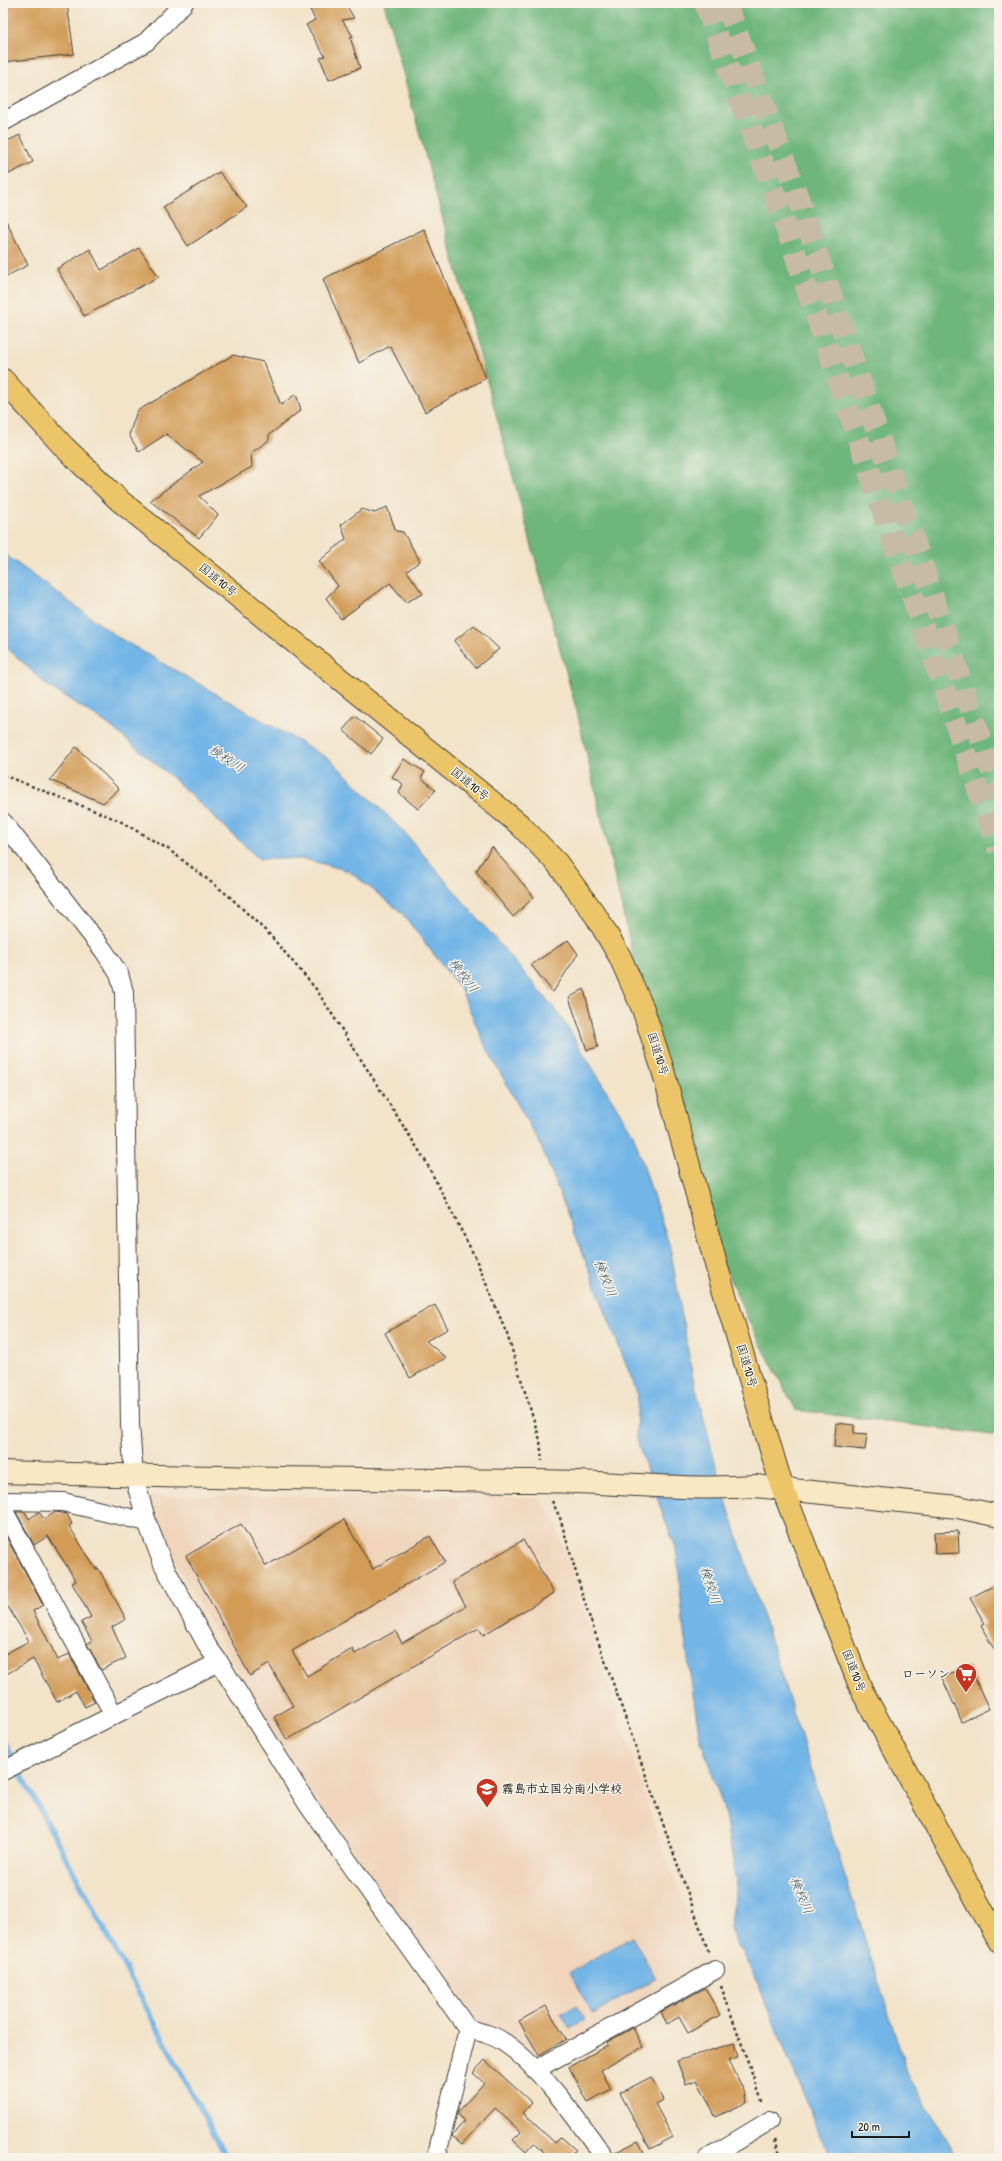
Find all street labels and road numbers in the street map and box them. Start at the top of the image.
street label: 国道10号 [195,559,241,601]
street label: 国道10号 [447,763,493,805]
street label: 国道10号 [643,1029,674,1078]
street label: 国道10号 [733,1342,762,1390]
street label: 国道10号 [838,1646,871,1695]

